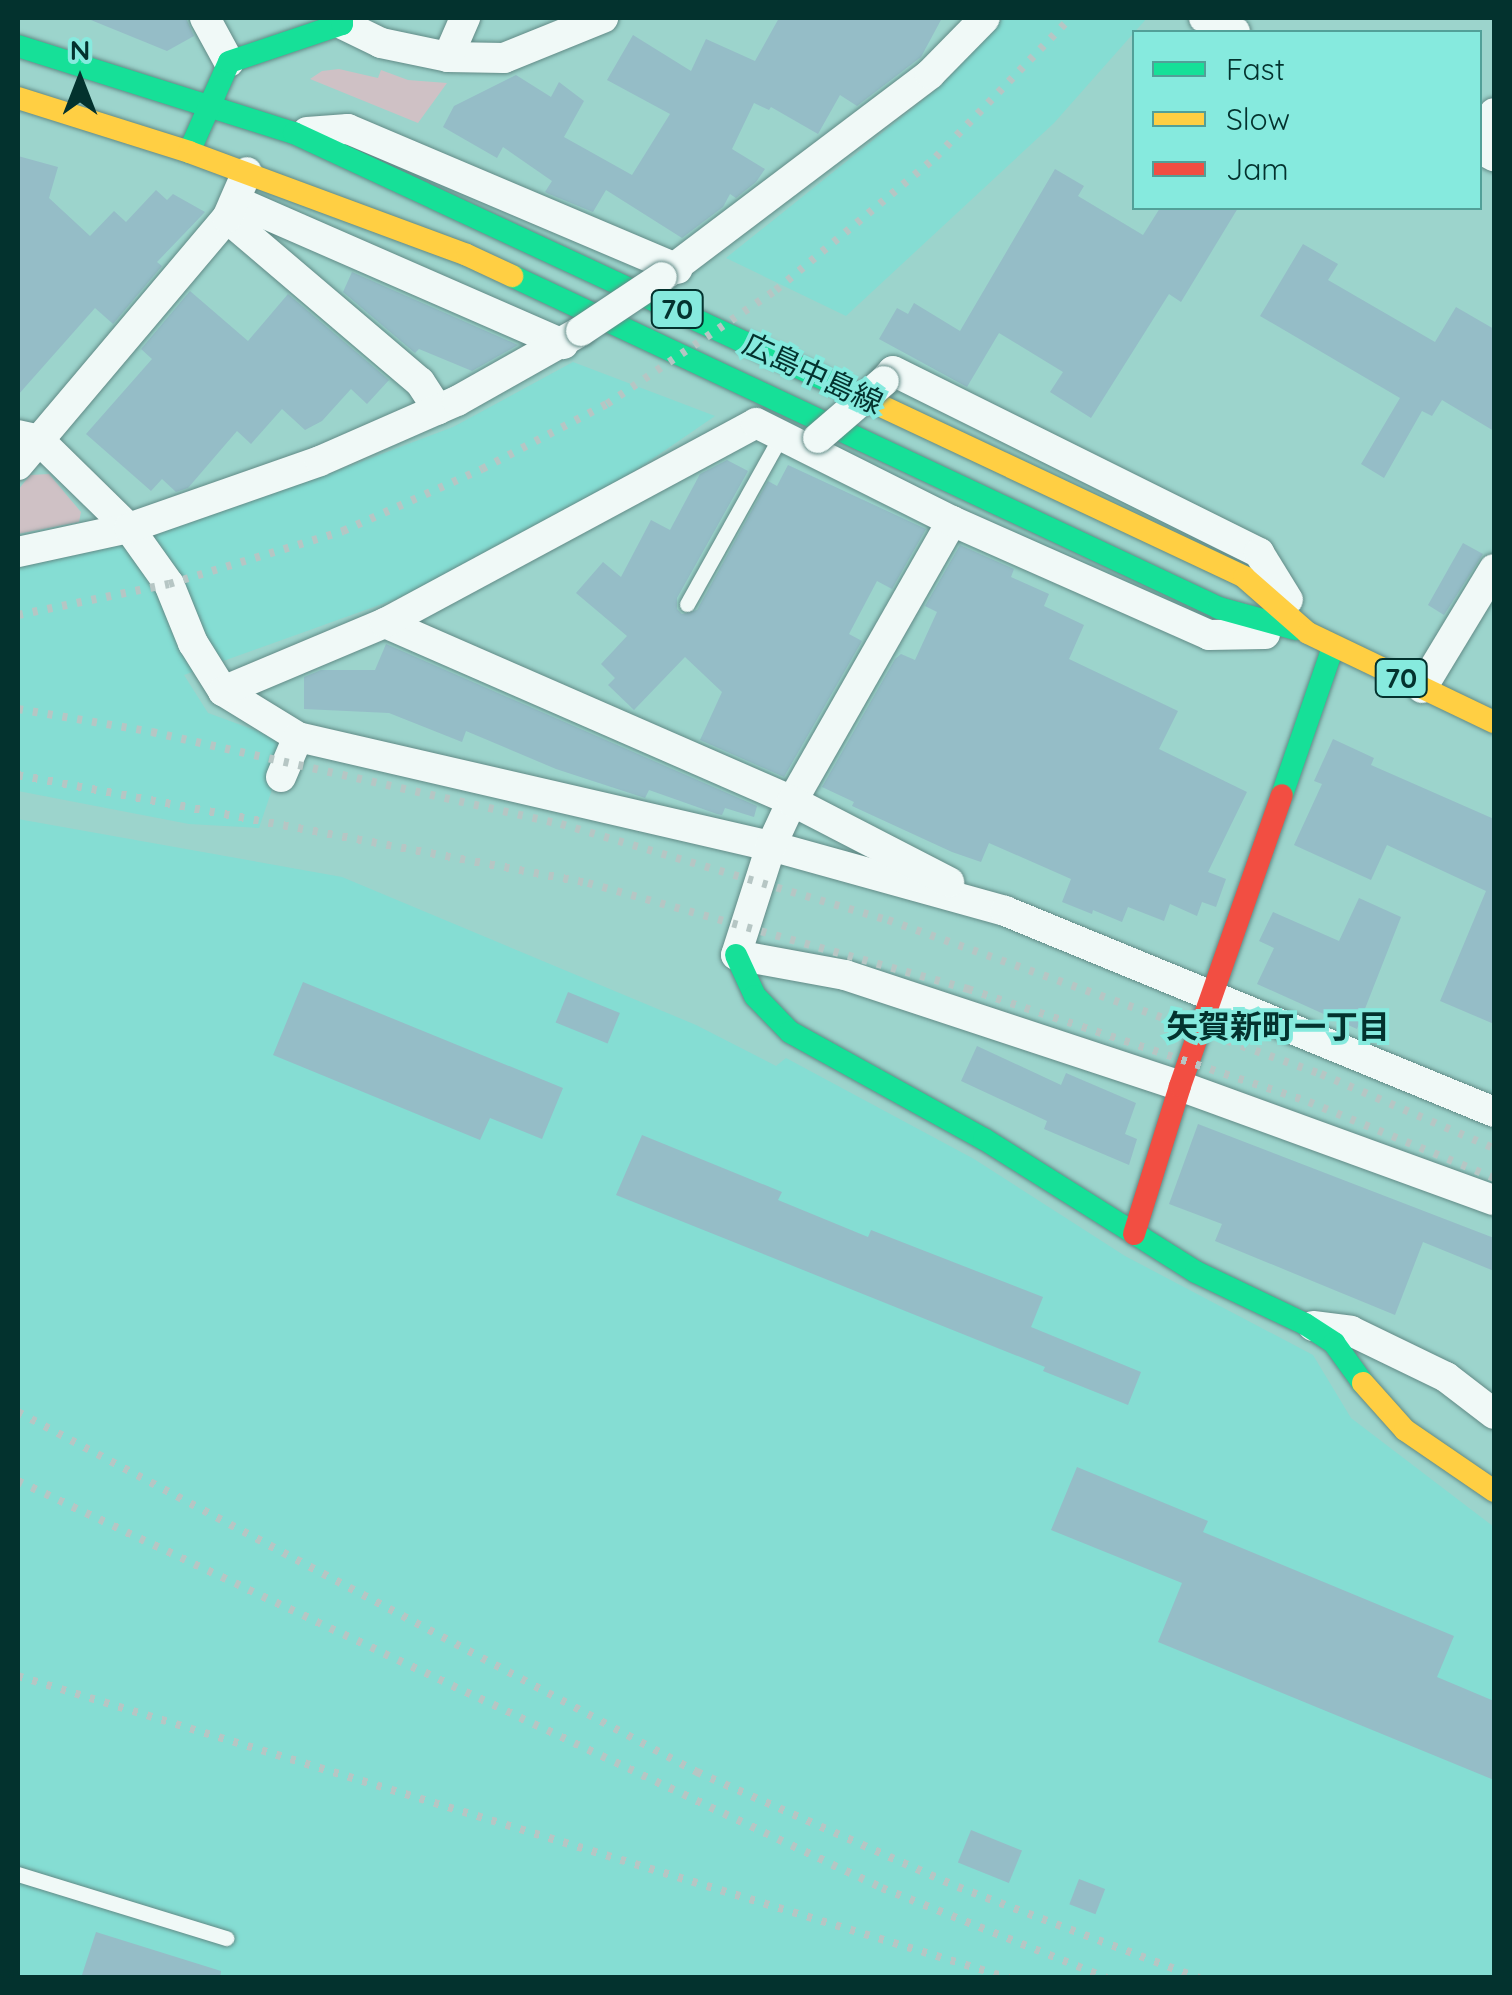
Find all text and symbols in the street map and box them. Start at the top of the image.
north arrow [30,30,130,130]
legend [1132,30,1482,210]
text: N [70,32,90,67]
text: Fast [1226,50,1285,88]
text: Slow [1226,100,1290,138]
text: Jam [1226,150,1289,188]
road number: 70 [650,286,704,332]
street label: 広島中島線 [737,325,889,421]
road number: 70 [1374,655,1428,701]
district label: 矢賀新町一丁目 [1166,1007,1390,1045]

